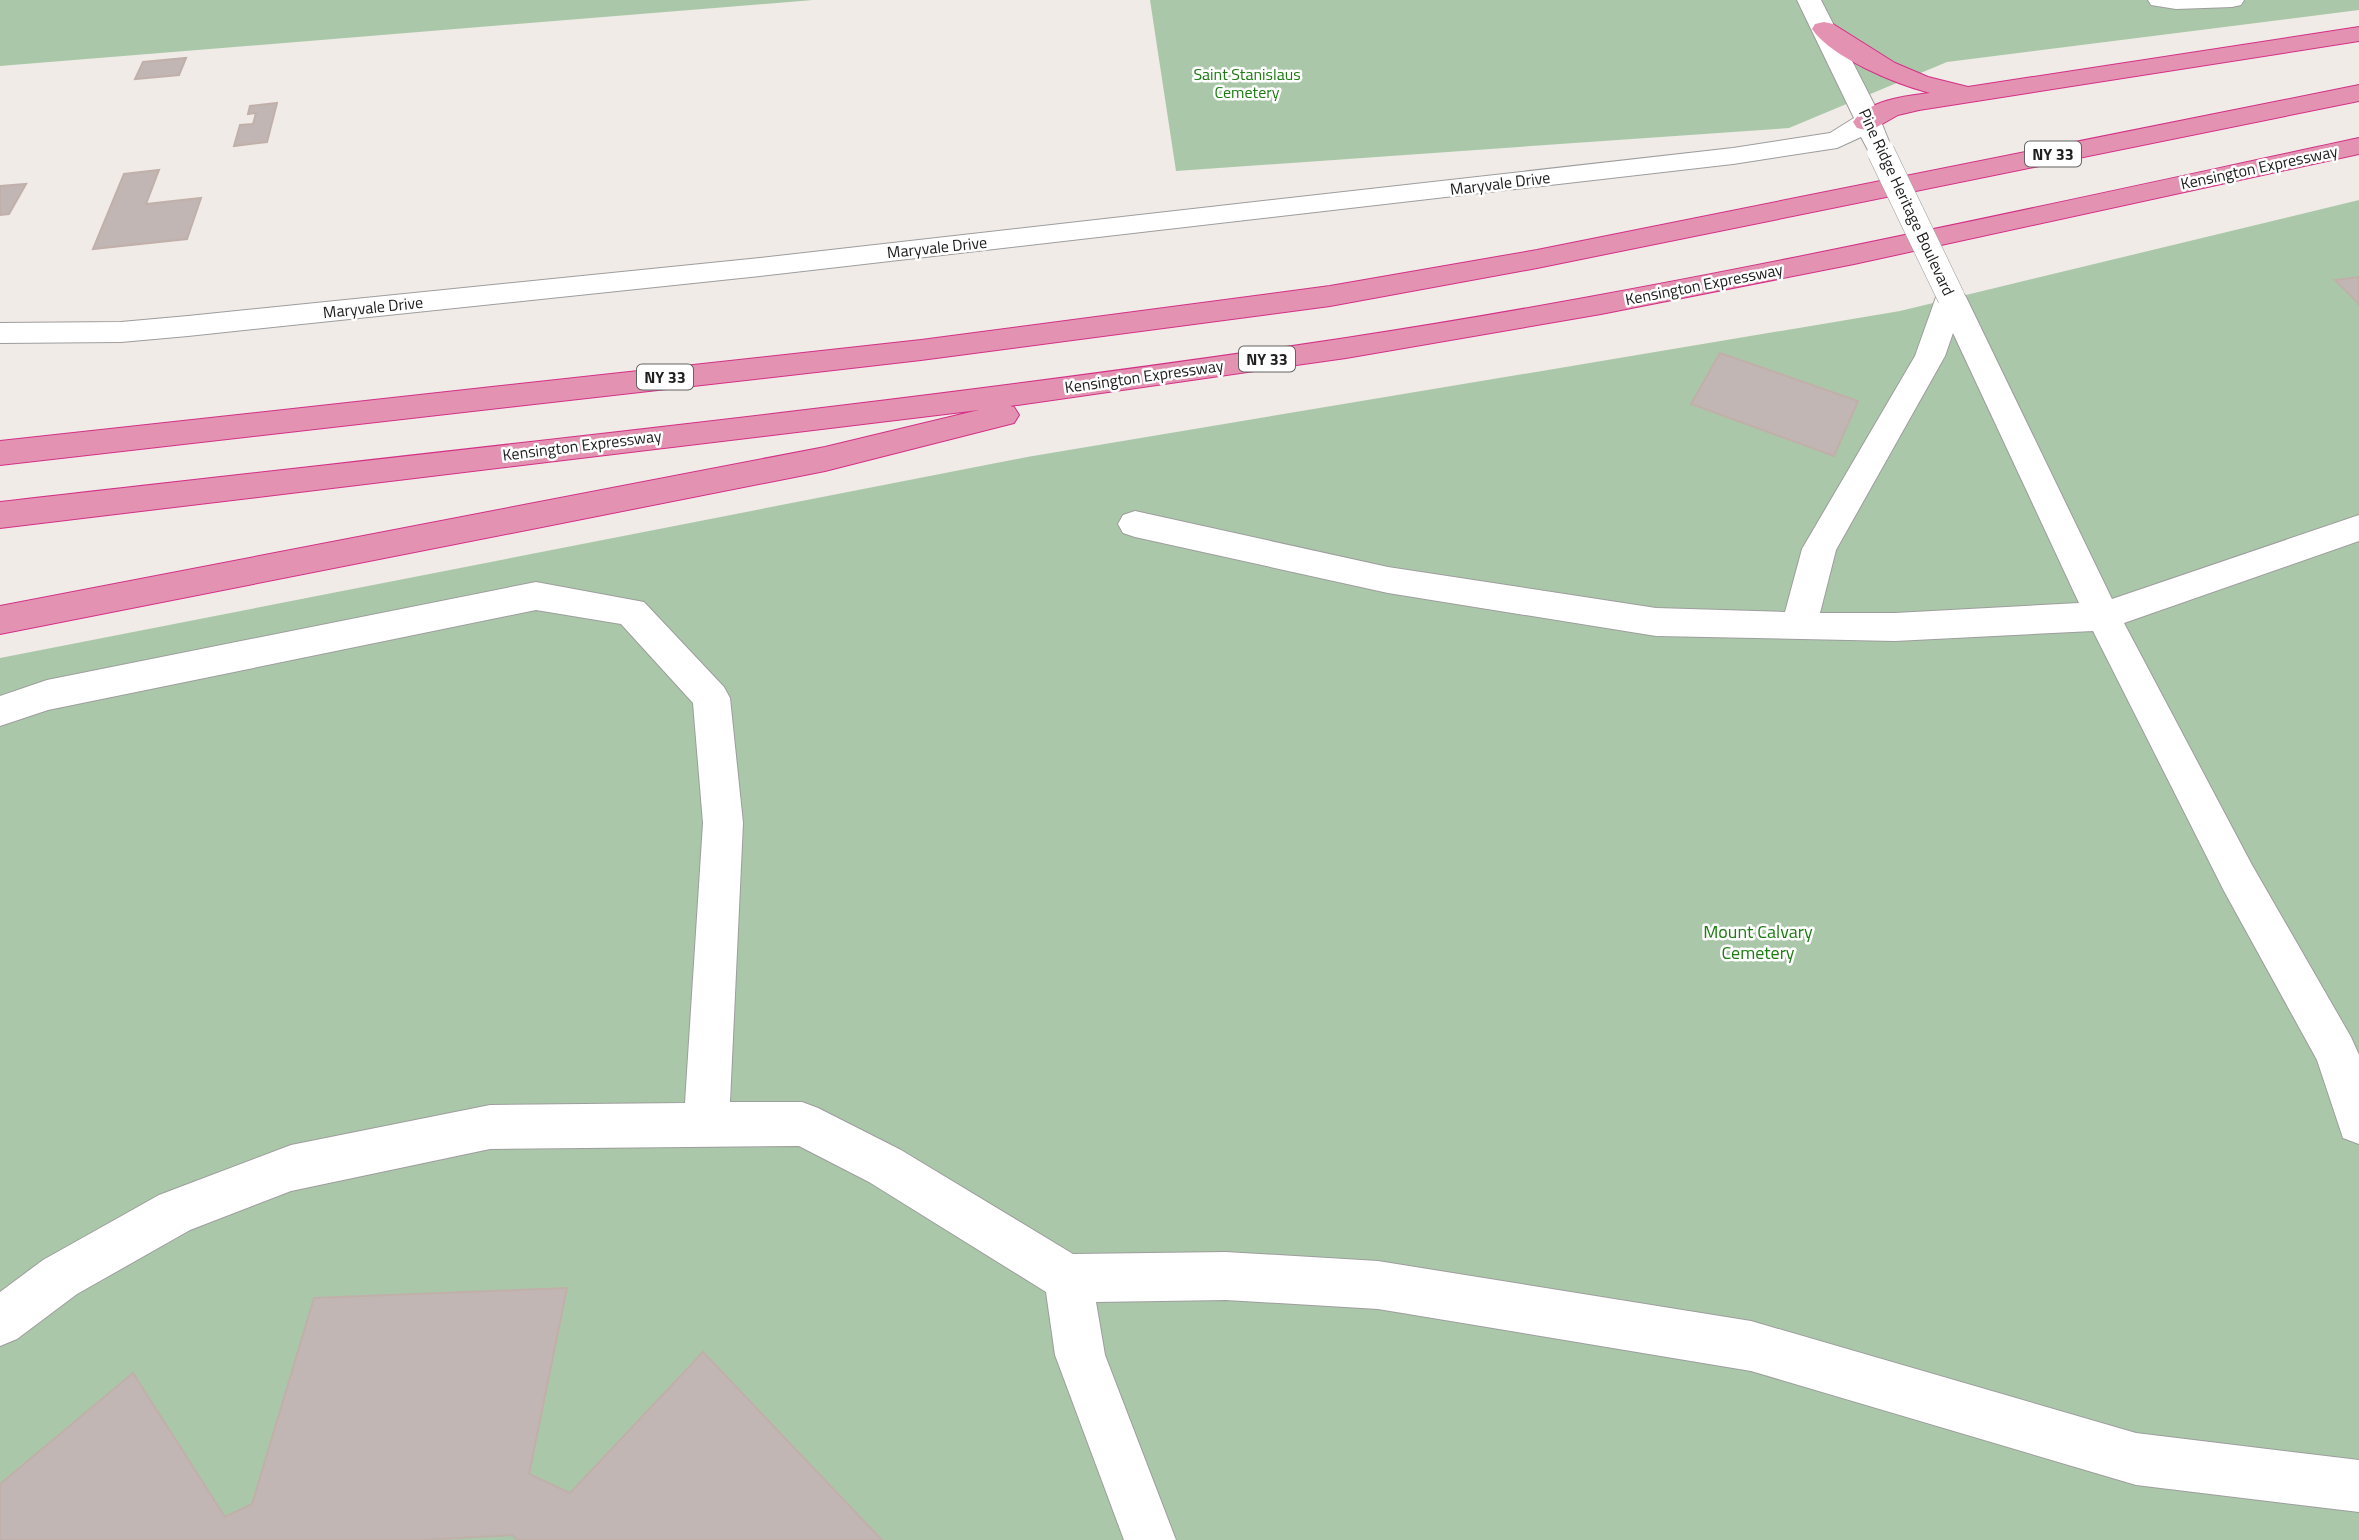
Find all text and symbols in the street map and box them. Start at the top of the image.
park label: Saint Stanislaus Cemetery [1193,62,1301,104]
street label: Pine Ridge Heritage Boulevard [1853,105,1961,299]
street label: Kensington Expressway [2178,139,2340,195]
road number: NY 33 [2025,142,2081,166]
street label: Maryvale Drive [1449,165,1551,201]
street label: Maryvale Drive [886,230,988,264]
street label: Kensington Expressway [1623,257,1785,311]
street label: Maryvale Drive [322,290,424,324]
road number: NY 33 [1239,346,1295,372]
street label: Kensington Expressway [1063,353,1225,399]
road number: NY 33 [637,364,693,390]
street label: Kensington Expressway [501,423,663,467]
park label: Mount Calvary Cemetery [1703,918,1813,966]

